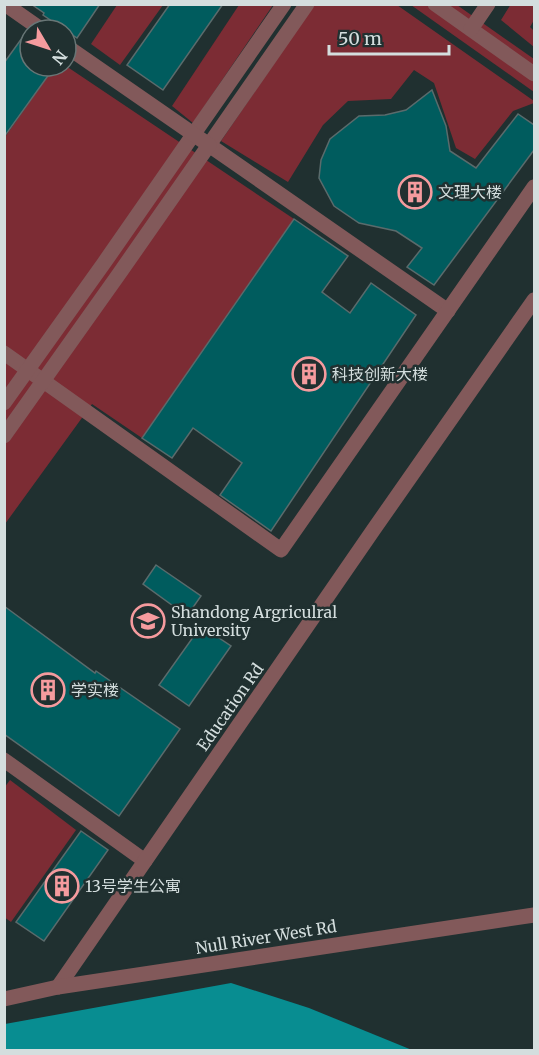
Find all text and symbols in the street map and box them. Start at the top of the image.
north arrow [18,18,78,78]
scale bar [329,18,449,56]
text: 50 m [338,27,382,50]
text: N [48,46,71,69]
building icon: 文理大楼 [397,174,433,210]
place label: 文理大楼 [438,182,502,202]
building icon: 科技创新大楼 [291,356,327,392]
place label: 科技创新大楼 [332,364,428,384]
place label: Shandong Argriculral University [171,602,337,640]
school or university icon: Shandong Argriculral University [130,603,166,639]
street label: Education Rd [193,659,268,755]
building icon: 学实楼 [30,672,66,708]
place label: 学实楼 [71,680,119,700]
building icon: 13号学生公寓 [44,868,80,904]
place label: 13号学生公寓 [85,876,181,896]
street label: Null River West Rd [194,916,338,958]

